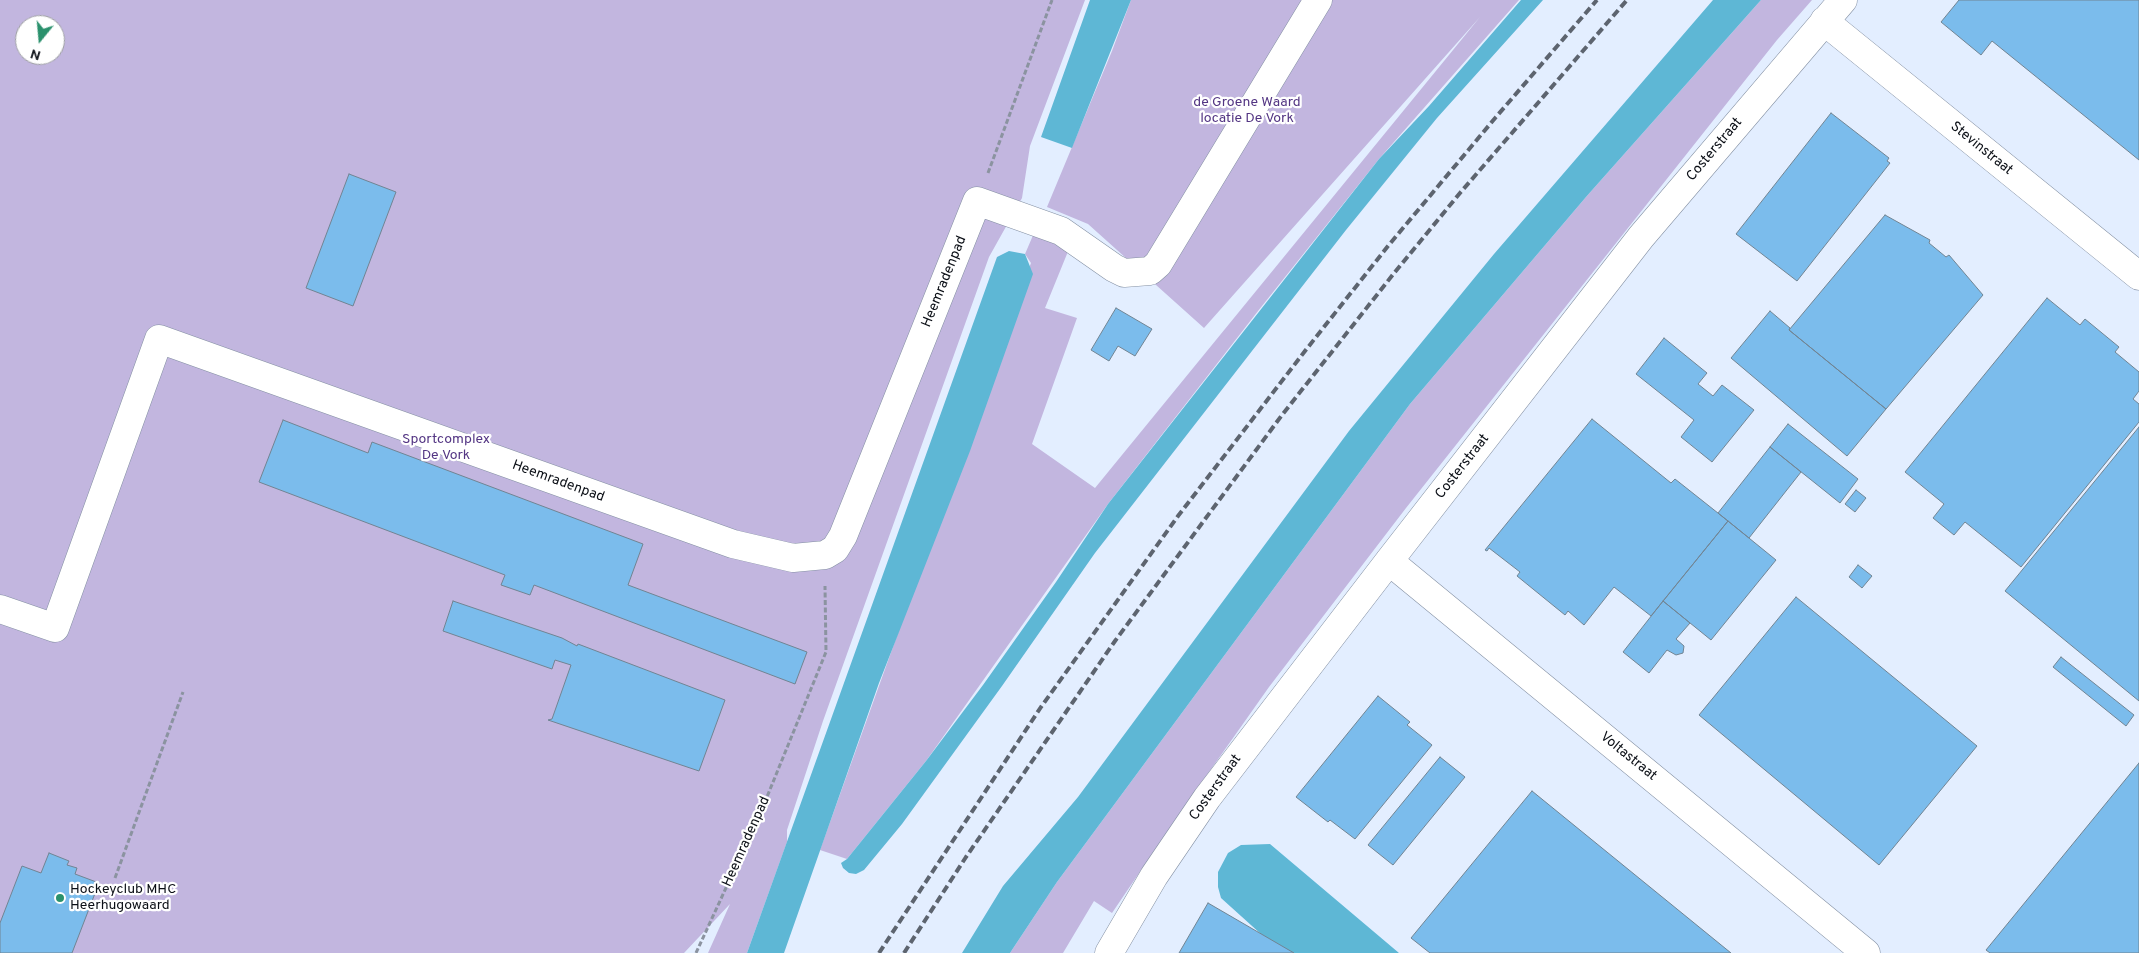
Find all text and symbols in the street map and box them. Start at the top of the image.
north arrow [15,15,65,65]
text: N [28,44,43,63]
park label: de Groene Waard locatie De Vork [1193,95,1301,128]
street label: Costerstraat [1684,115,1746,185]
street label: Stevinstraat [1946,119,2016,179]
street label: Heemradenpad [919,234,971,330]
street label: Costerstraat [1433,431,1493,503]
park label: Sportcomplex De Vork [402,432,490,464]
street label: Heemradenpad [509,457,607,507]
street label: Voltastraat [1596,729,1660,785]
street label: Costerstraat [1186,752,1246,824]
street label: Heemradenpad [720,794,774,890]
place label: Hockeyclub MHC Heerhugowaard [70,882,176,914]
marker: Hockeyclub MHC Heerhugowaard [54,892,66,904]

